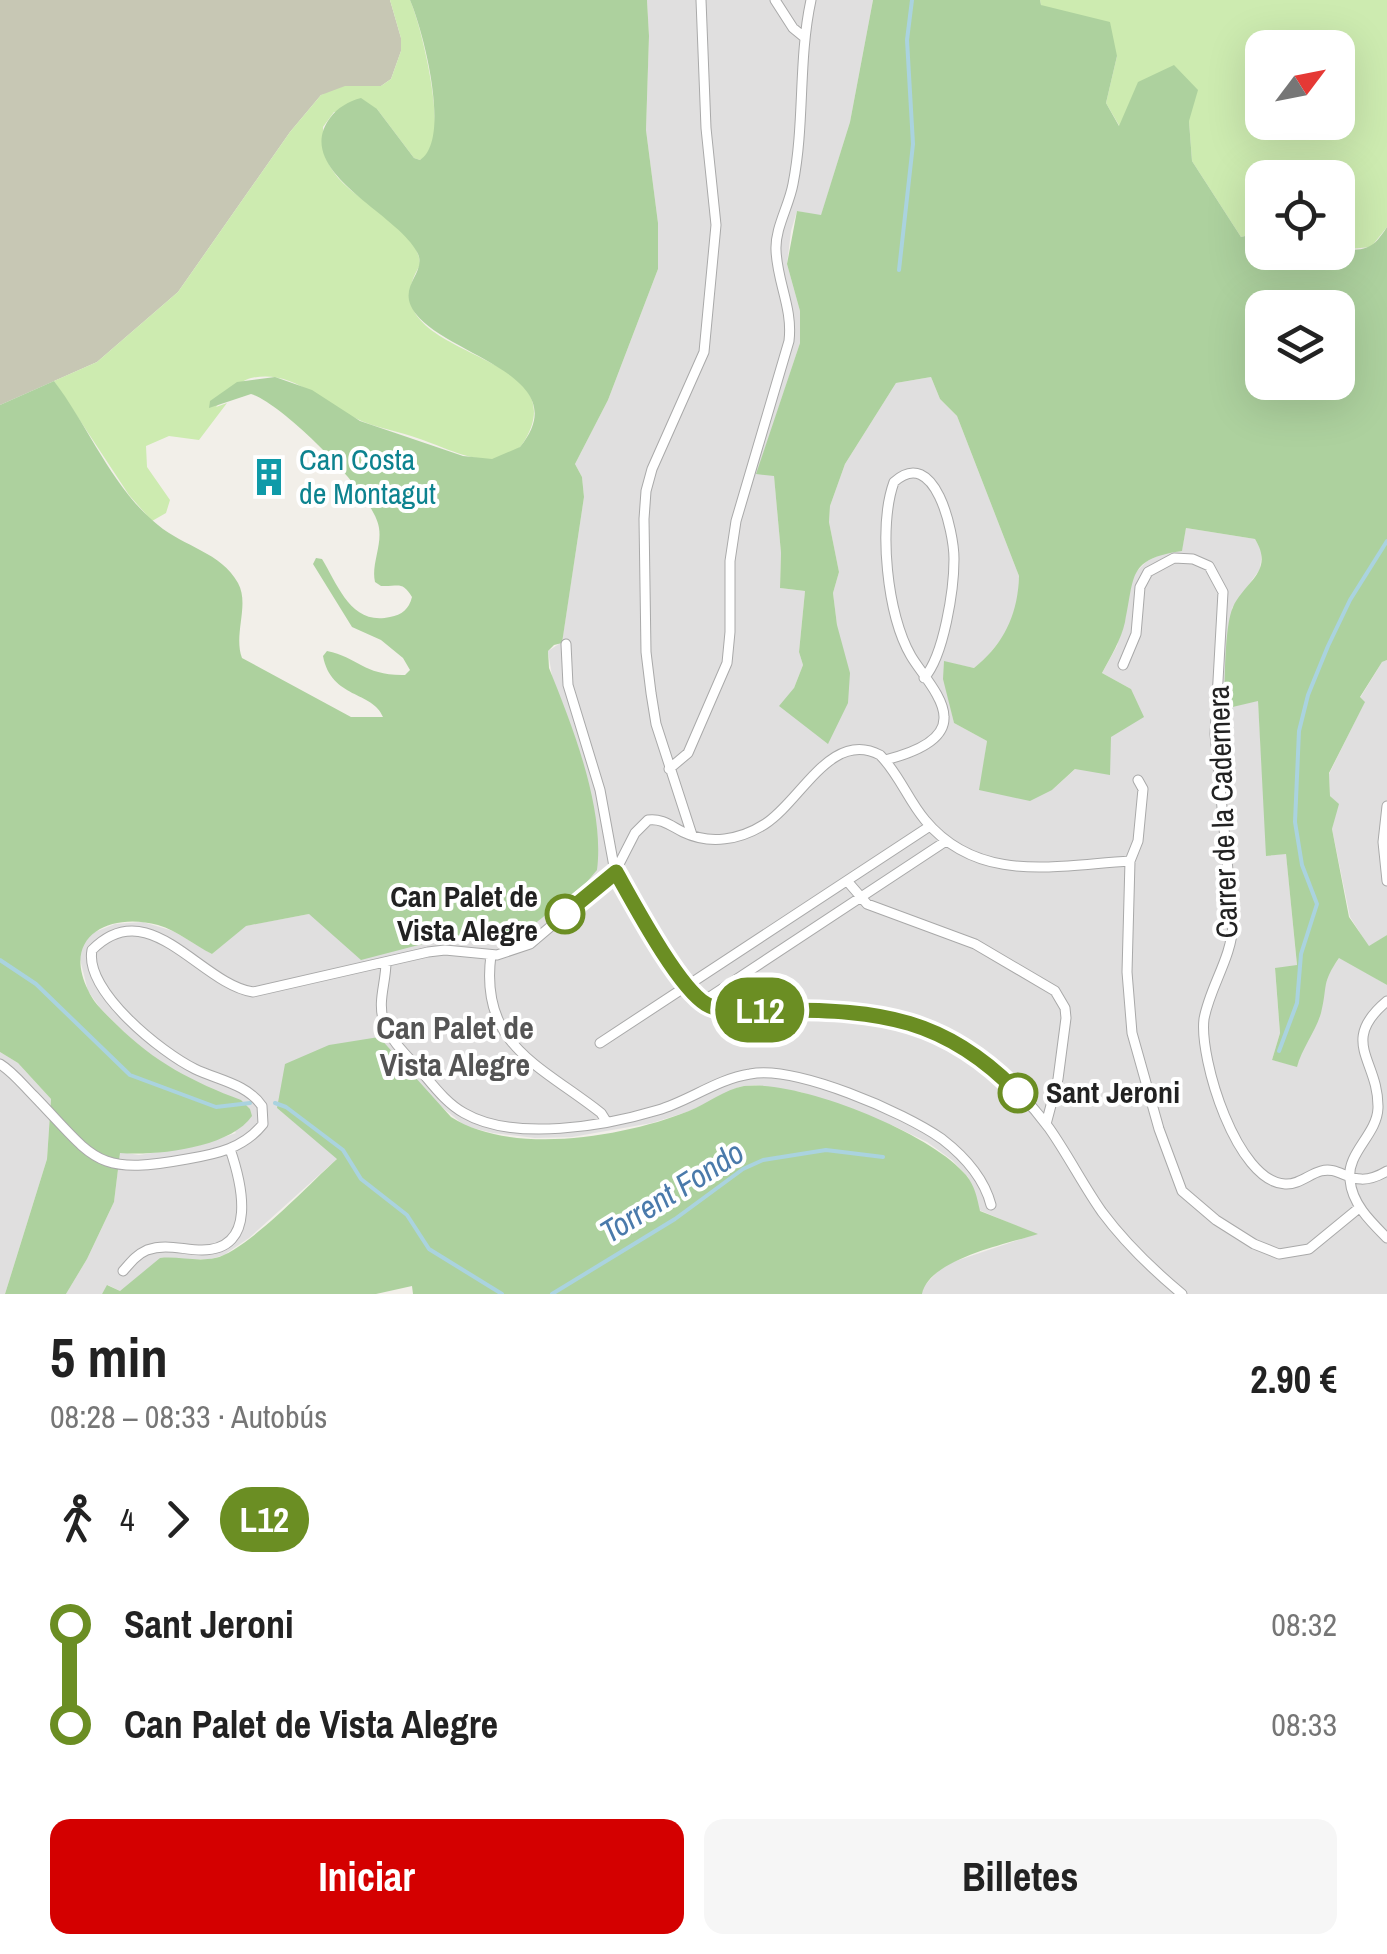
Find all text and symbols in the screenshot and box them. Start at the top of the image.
north arrow [1245,30,1355,140]
map controls [1245,30,1355,400]
button: locate [1245,160,1355,270]
button: layers [1245,290,1355,400]
place label: Can Costa de Montagut [299,439,436,513]
building icon: Can Costa de Montagut [248,456,290,498]
street label: Carrer de la Cadernera [1198,685,1246,939]
place label: Can Palet de Vista Alegre [390,876,538,950]
marker: Can Palet de Vista Alegre [546,895,584,933]
line badge: L12 [702,978,818,1042]
text: L12 [735,987,785,1034]
district label: Can Palet de Vista Alegre [376,1006,534,1086]
place label: Sant Jeroni [1046,1072,1180,1112]
marker: Sant Jeroni [999,1074,1037,1112]
water label: Torrent Fondo [592,1130,752,1253]
text: 5 min [50,1320,168,1394]
text: 2.90 € [1250,1354,1337,1405]
text: 08:28 – 08:33 · Autobús [50,1395,327,1438]
icon: walk [50,1492,105,1547]
icon: forward [150,1492,205,1547]
text: L12 [240,1496,289,1543]
text: 4 [120,1498,135,1541]
text: Sant Jeroni [124,1599,294,1650]
text: 08:32 [1271,1603,1337,1646]
text: Can Palet de Vista Alegre [124,1699,498,1750]
text: 08:33 [1271,1703,1337,1746]
button: Iniciar [50,1819,684,1934]
button: Billetes [704,1819,1337,1934]

